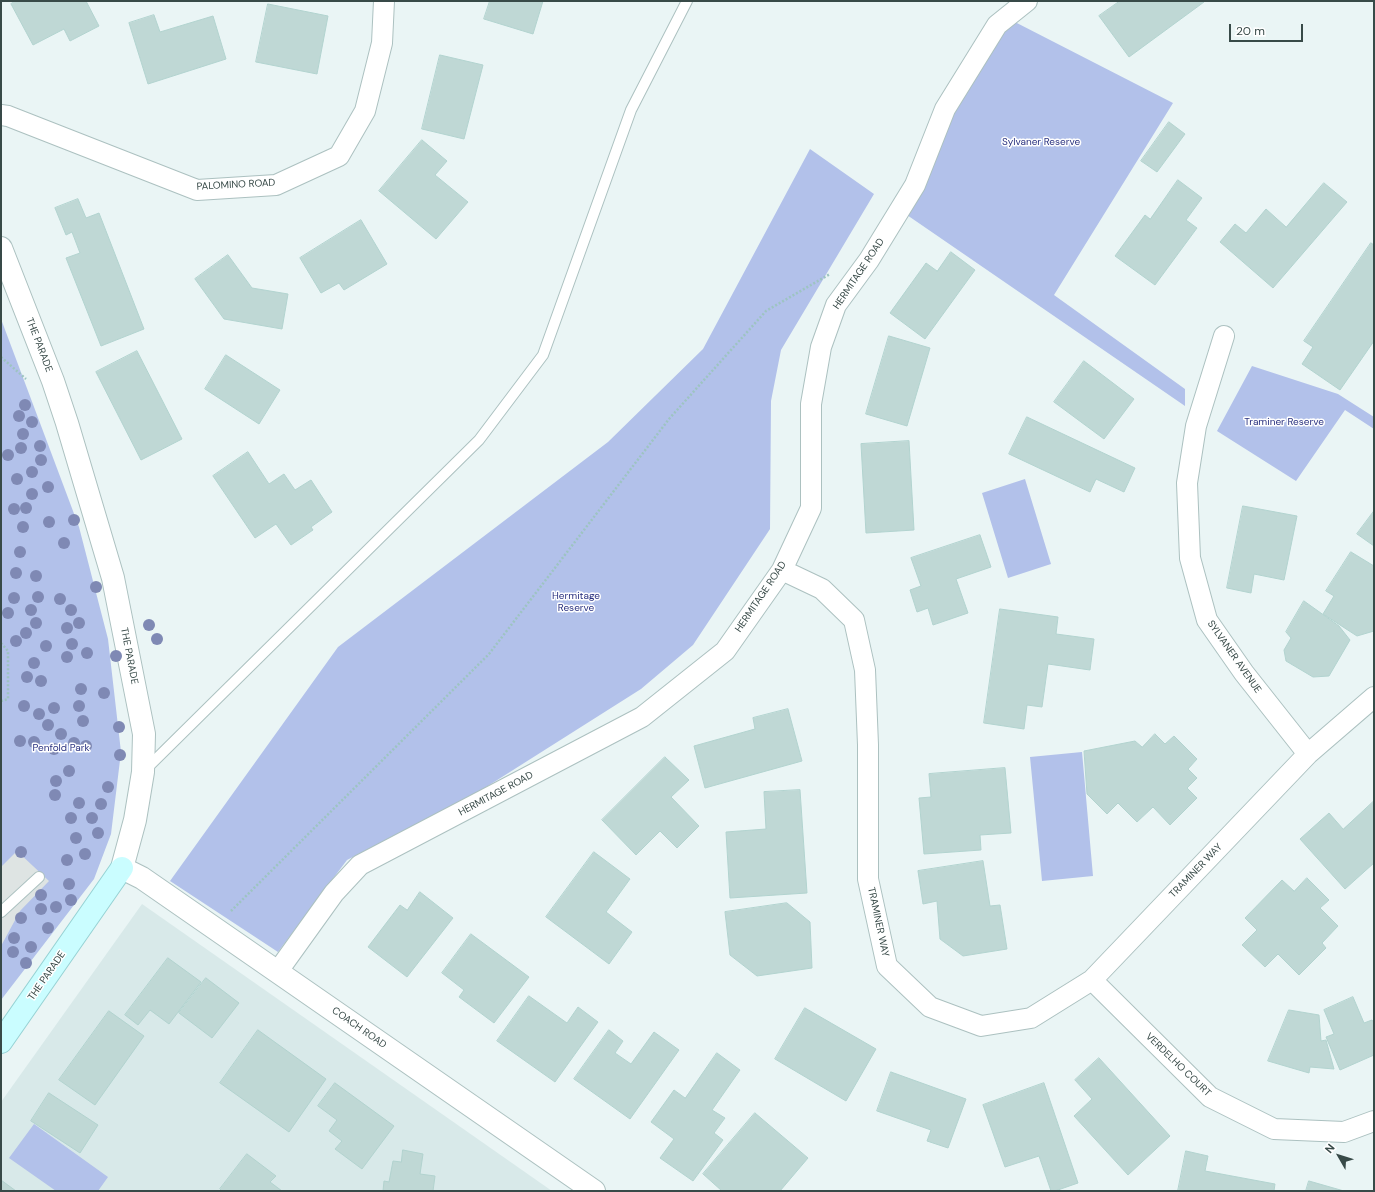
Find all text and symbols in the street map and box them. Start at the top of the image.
scale bar [1231,16,1305,42]
text: 20 m [1236,23,1265,39]
park label: Sylvaner Reserve [1002,136,1080,148]
street label: PALOMINO ROAD [196,177,276,193]
street label: HERMITAGE ROAD [831,236,887,312]
street label: THE PARADE [23,316,55,374]
park label: Traminer Reserve [1244,416,1324,428]
street label: HERMITAGE ROAD [733,559,789,635]
park label: Hermitage Reserve [552,590,600,614]
street label: SYLVANER AVENUE [1204,618,1264,696]
street label: THE PARADE [118,627,140,685]
park label: Penfold Park [33,742,89,754]
street label: HERMITAGE ROAD [457,769,535,819]
street label: TRAMINER WAY [1167,841,1225,901]
street label: TRAMINER WAY [865,886,891,958]
street label: THE PARADE [26,949,68,1003]
street label: COACH ROAD [329,1005,389,1051]
street label: VERDELHO COURT [1143,1031,1213,1099]
north arrow [1319,1136,1359,1176]
text: N [1322,1141,1338,1156]

